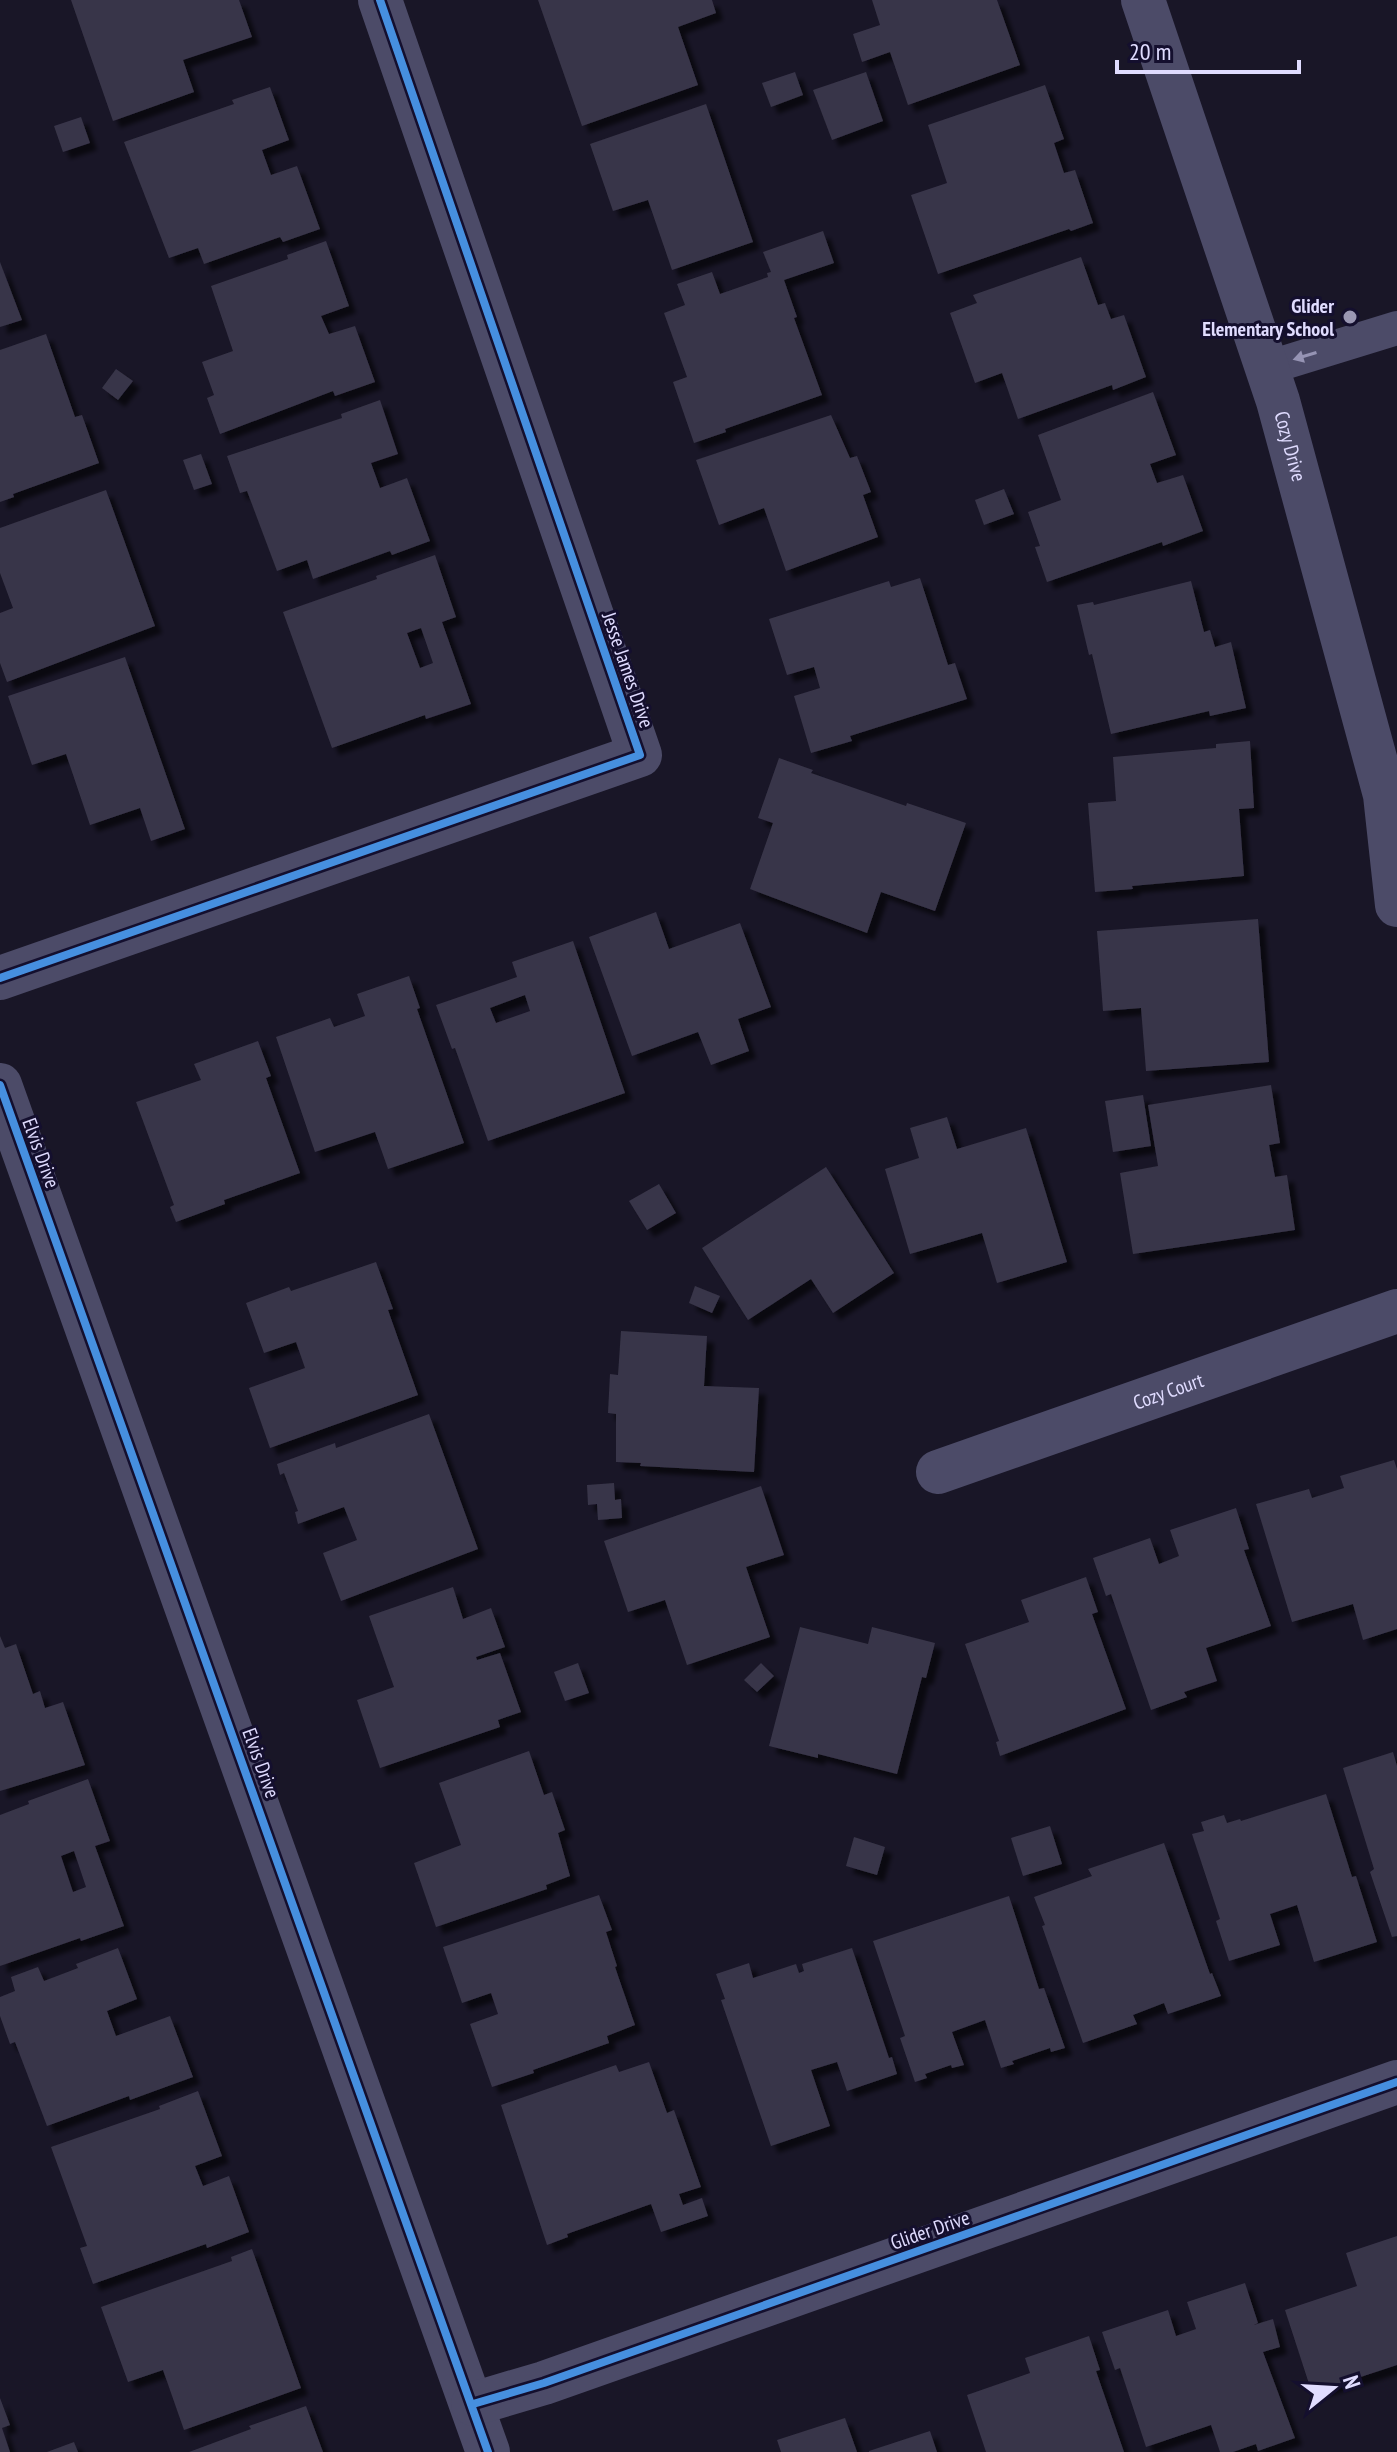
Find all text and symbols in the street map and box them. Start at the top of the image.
scale bar [1117,24,1299,74]
text: 20 m [1129,36,1171,67]
place label: Glider Elementary School [1202,293,1334,342]
marker: Glider Elementary School [1341,308,1359,326]
one-way arrow [1293,350,1317,363]
street label: Cozy Drive [1268,408,1312,484]
street label: Jesse James Drive [596,608,660,731]
street label: Elvis Drive [16,1114,66,1192]
street label: Cozy Court [1130,1367,1207,1416]
street label: Elvis Drive [236,1724,286,1802]
street label: Glider Drive [887,2204,973,2256]
north arrow [1293,2348,1373,2428]
text: N [1337,2372,1367,2392]

